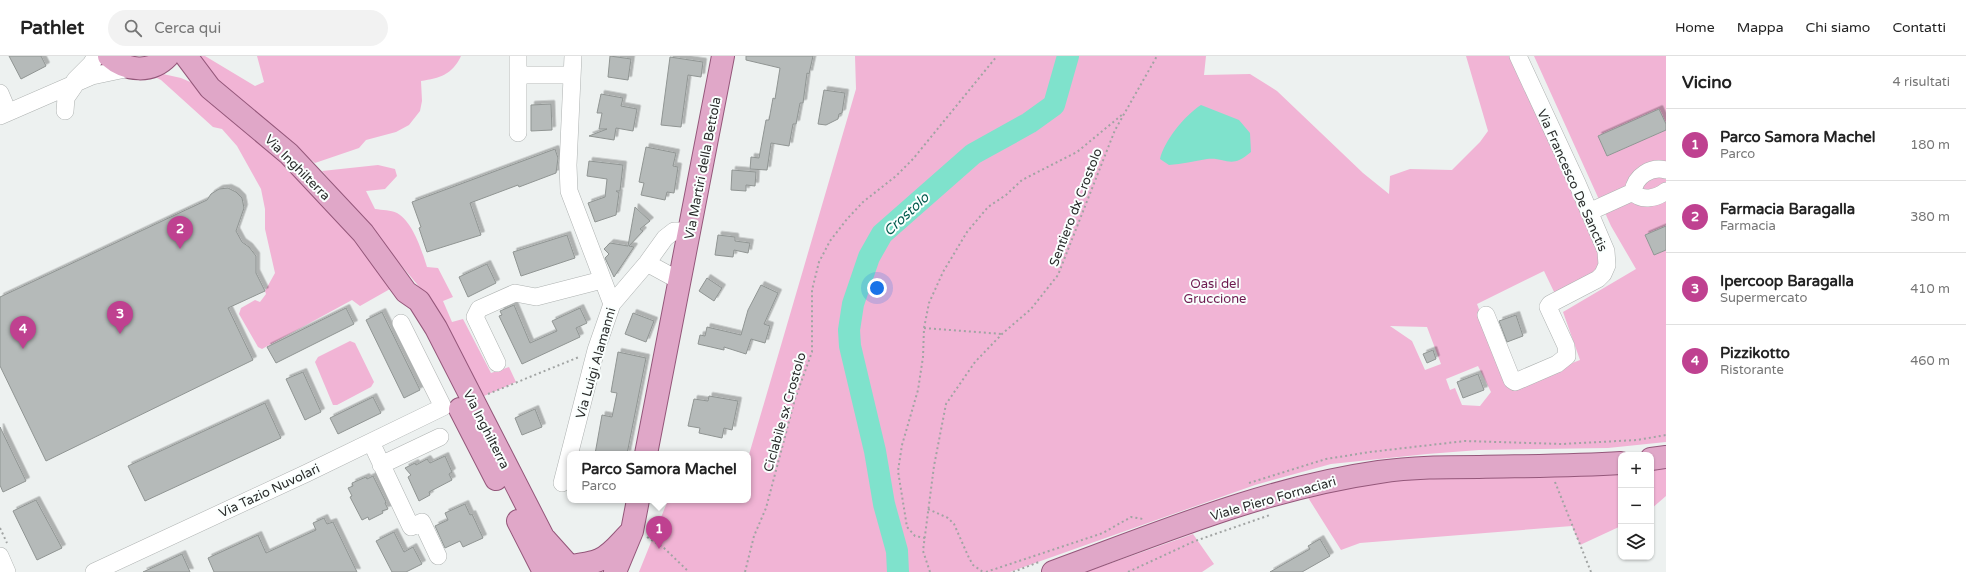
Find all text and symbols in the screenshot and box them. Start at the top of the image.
search box [108,10,388,46]
text: Pathlet [20,17,84,39]
icon: search [122,17,144,39]
text: Cerca qui [154,19,221,37]
text: Home [1675,19,1715,36]
text: Mappa [1737,19,1784,36]
text: Chi siamo [1806,19,1870,36]
text: Contatti [1892,19,1946,36]
text: Vicino [1682,72,1732,93]
text: 4 risultati [1893,74,1950,90]
street label: Via Martiri della Bettola [681,96,725,241]
street label: Via Francesco De Sanctis [1533,107,1611,254]
text: Parco Samora Machel [1720,128,1876,146]
street label: Via Inghilterra [261,132,333,204]
text: 1 [1691,137,1699,153]
text: 180 m [1910,137,1950,153]
street label: Sentiero dx Crostolo [1046,146,1106,269]
text: Parco [1720,146,1755,162]
water label: Crostolo [880,188,934,240]
text: Farmacia Baragalla [1720,200,1855,218]
text: 2 [1691,209,1699,225]
text: 380 m [1910,209,1950,225]
pin: 2 [167,216,193,249]
text: Farmacia [1720,218,1776,234]
text: Ipercoop Baragalla [1720,272,1854,290]
park label: Oasi del Gruccione [1184,276,1246,307]
your location [867,278,887,298]
text: 3 [1691,281,1699,297]
text: 410 m [1910,281,1950,297]
text: Supermercato [1720,290,1807,306]
pin: 3 [107,301,133,334]
street label: Via Luigi Alamanni [572,306,619,421]
pin: 4 [10,316,36,349]
text: Pizzikotto [1720,344,1790,362]
street label: Ciclabile sx Crostolo [760,351,810,474]
text: 4 [1691,353,1699,369]
text: 460 m [1910,353,1950,369]
text: Ristorante [1720,362,1784,378]
street label: Via Inghilterra [459,387,513,472]
popup [567,451,751,503]
map controls [1618,452,1654,560]
button: + [1618,452,1654,488]
street label: Via Tazio Nuvolari [216,460,322,521]
text: Parco Samora Machel [581,460,737,478]
street label: Viale Piero Fornaciari [1209,473,1338,525]
text: Parco [581,478,617,494]
button: − [1618,488,1654,524]
pin: 1 [646,516,672,549]
button: layers [1618,524,1654,560]

